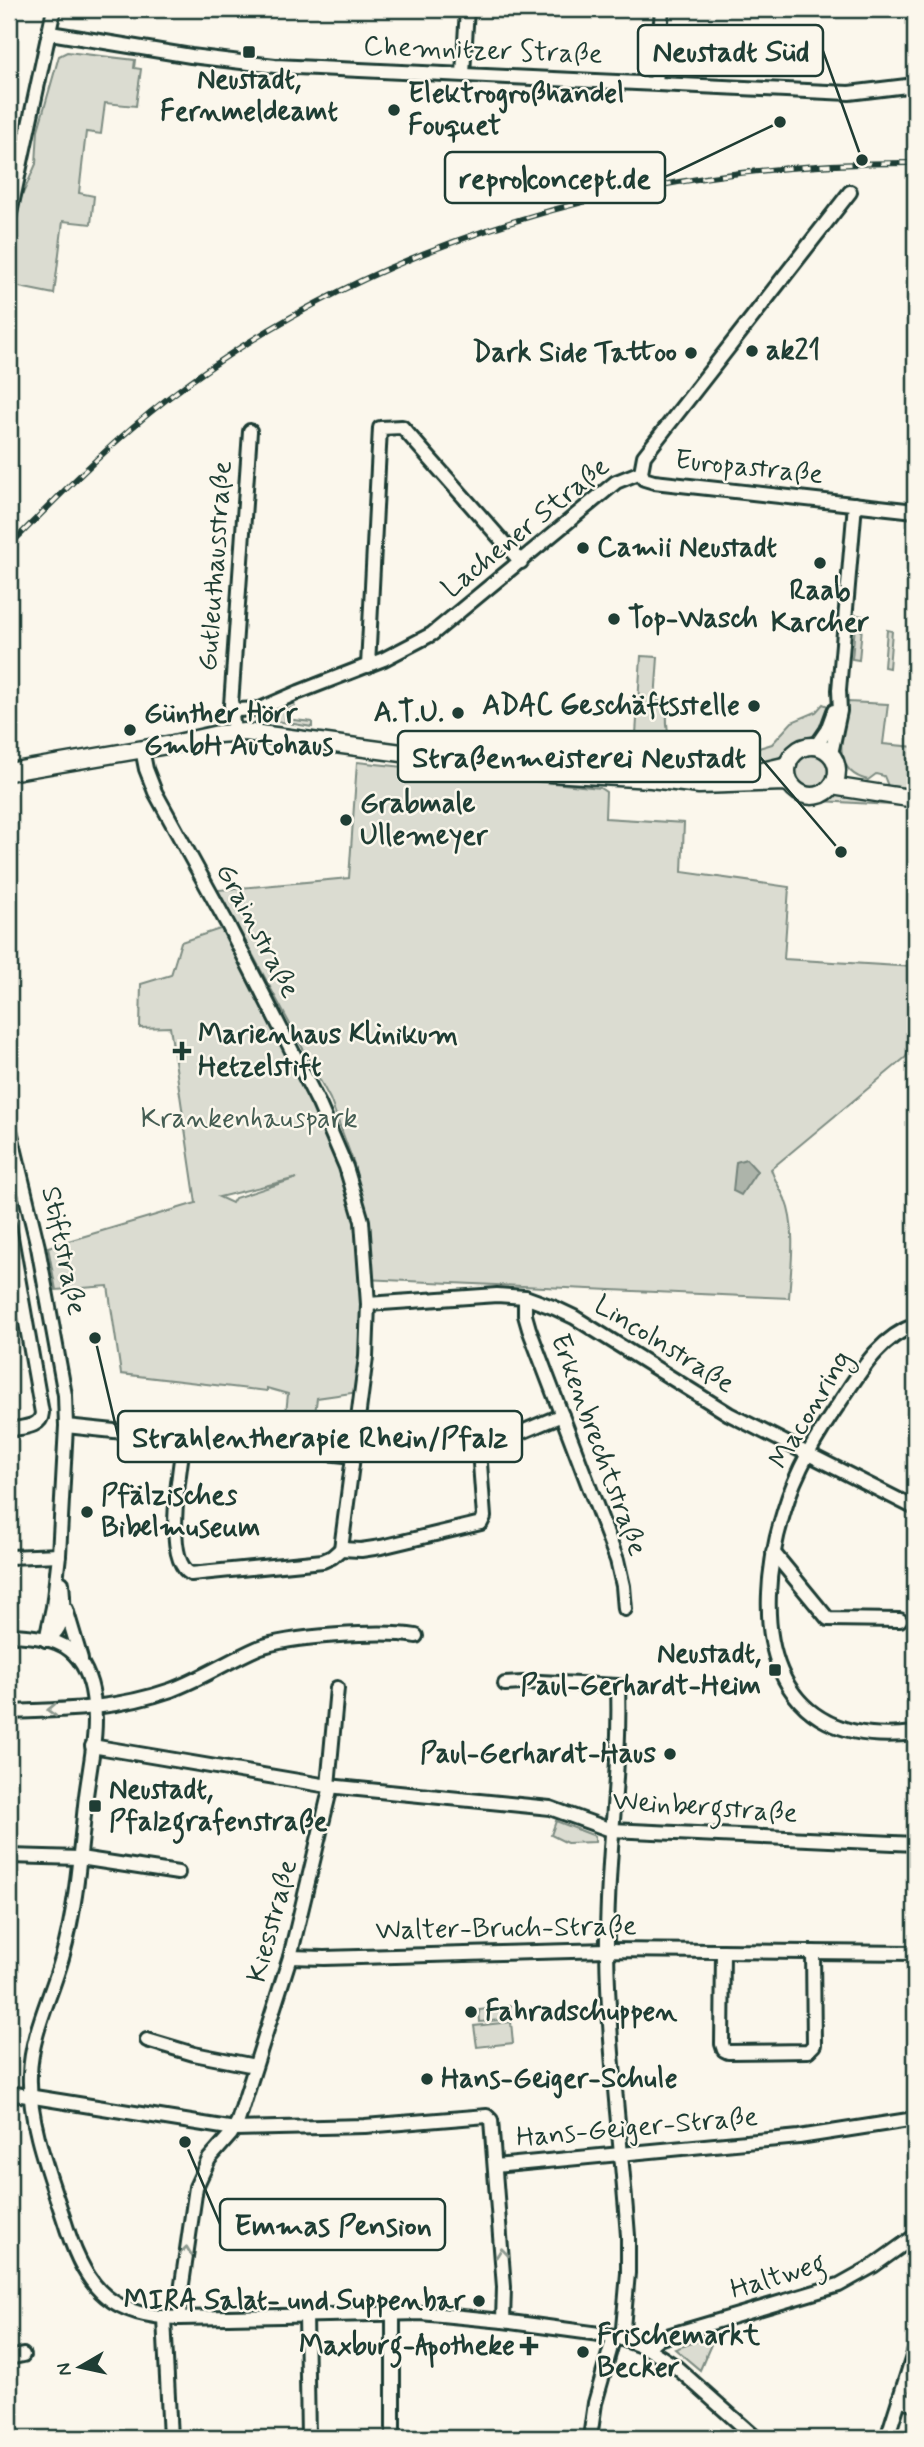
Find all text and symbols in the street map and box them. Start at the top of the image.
callout: Neustadt Süd [638,25,823,76]
street label: Chemnitzer Straße [363,28,603,74]
text: Neustadt Süd [652,33,810,72]
marker: Neustadt, Fernmeldeamt [241,44,257,60]
place label: Neustadt, Fernmeldeamt [160,62,338,131]
place label: Elektrogroßhandel Fouquet [408,76,624,145]
marker: Elektrogroßhandel Fouquet [386,102,402,118]
callout: repro|concept.de [445,152,665,203]
text: repro|concept.de [459,160,651,199]
place label: ak21 [766,333,820,370]
place label: Dark Side Tattoo [472,335,677,372]
marker: ak21 [744,343,760,359]
marker: Dark Side Tattoo [683,345,699,361]
street label: Europastraße [673,442,825,494]
street label: Lachener Straße [434,449,618,607]
street label: Gutleuthausstraße [190,459,242,673]
place label: Camii Neustadt [597,530,778,567]
marker: Camii Neustadt [575,540,591,556]
marker: Raab Karcher [812,555,828,571]
place label: Raab Karcher [771,573,870,642]
place label: Top-Wasch [628,601,758,638]
marker: Top-Wasch [606,611,622,627]
place label: ADAC Geschäftsstelle [482,688,740,725]
place label: A.T.U. [374,695,444,732]
place label: Günther Hörr GmbH Autohaus [144,696,334,765]
marker: ADAC Geschäftsstelle [746,698,762,714]
marker: A.T.U. [450,705,466,721]
marker: Günther Hörr GmbH Autohaus [122,722,138,738]
callout: Straßenmeisterei Neustadt [398,731,760,782]
text: Straßenmeisterei Neustadt [412,739,746,778]
place label: Grabmale Ullemeyer [360,786,489,855]
marker: Grabmale Ullemeyer [338,812,354,828]
street label: Grainstraße [206,857,308,1005]
place label: Marienhaus Klinikum Hetzelstift [198,1017,458,1086]
marker: Marienhaus Klinikum Hetzelstift [172,1041,192,1061]
park label: Krankenhauspark [140,1101,358,1138]
street label: Stiftstraße [31,1183,95,1319]
street label: Lincolnstraße [587,1287,741,1403]
street label: Erkenbrechtstraße [541,1329,655,1561]
street label: Maconring [761,1344,863,1477]
callout: Strahlentherapie Rhein/Pfalz [118,1411,522,1462]
text: Strahlentherapie Rhein/Pfalz [132,1419,508,1458]
place label: Pfälzisches Bibelmuseum [101,1478,260,1547]
marker: Pfälzisches Bibelmuseum [79,1504,95,1520]
place label: Neustadt, Paul-Gerhardt-Heim [520,1636,761,1705]
marker: Neustadt, Paul-Gerhardt-Heim [767,1662,783,1678]
one-way arrow [46,1703,57,1718]
place label: Paul-Gerhardt-Haus [420,1736,656,1773]
marker: Paul-Gerhardt-Haus [662,1746,678,1762]
place label: Neustadt, Pfalzgrafenstraße [109,1772,328,1844]
street label: Weinbergstraße [611,1783,799,1836]
marker: Neustadt, Pfalzgrafenstraße [87,1798,103,1814]
street label: Kiesstraße [239,1855,307,1987]
street label: Walter-Bruch-Straße [375,1908,637,1950]
place label: Fahradschuppen [485,1994,678,2031]
marker: Fahradschuppen [463,2004,479,2020]
place label: Hans-Geiger-Schule [441,2061,678,2099]
marker: Hans-Geiger-Schule [419,2071,435,2087]
street label: Hans-Geiger-Straße [515,2099,759,2157]
callout: Emmas Pension [220,2199,445,2250]
text: Emmas Pension [234,2207,432,2246]
one-way arrow [179,2245,194,2257]
street label: Haltweg [726,2245,831,2312]
one-way arrow [494,2247,509,2258]
place label: MIRA Salat- und Suppenbar [124,2283,466,2320]
marker: MIRA Salat- und Suppenbar [471,2293,487,2309]
place label: Frischemarkt Becker [597,2318,761,2387]
place label: Maxburg-Apotheke [299,2328,515,2368]
north arrow [46,2332,116,2402]
marker: Maxburg-Apotheke [521,2338,537,2354]
marker: Frischemarkt Becker [575,2344,591,2360]
text: N [51,2361,78,2378]

